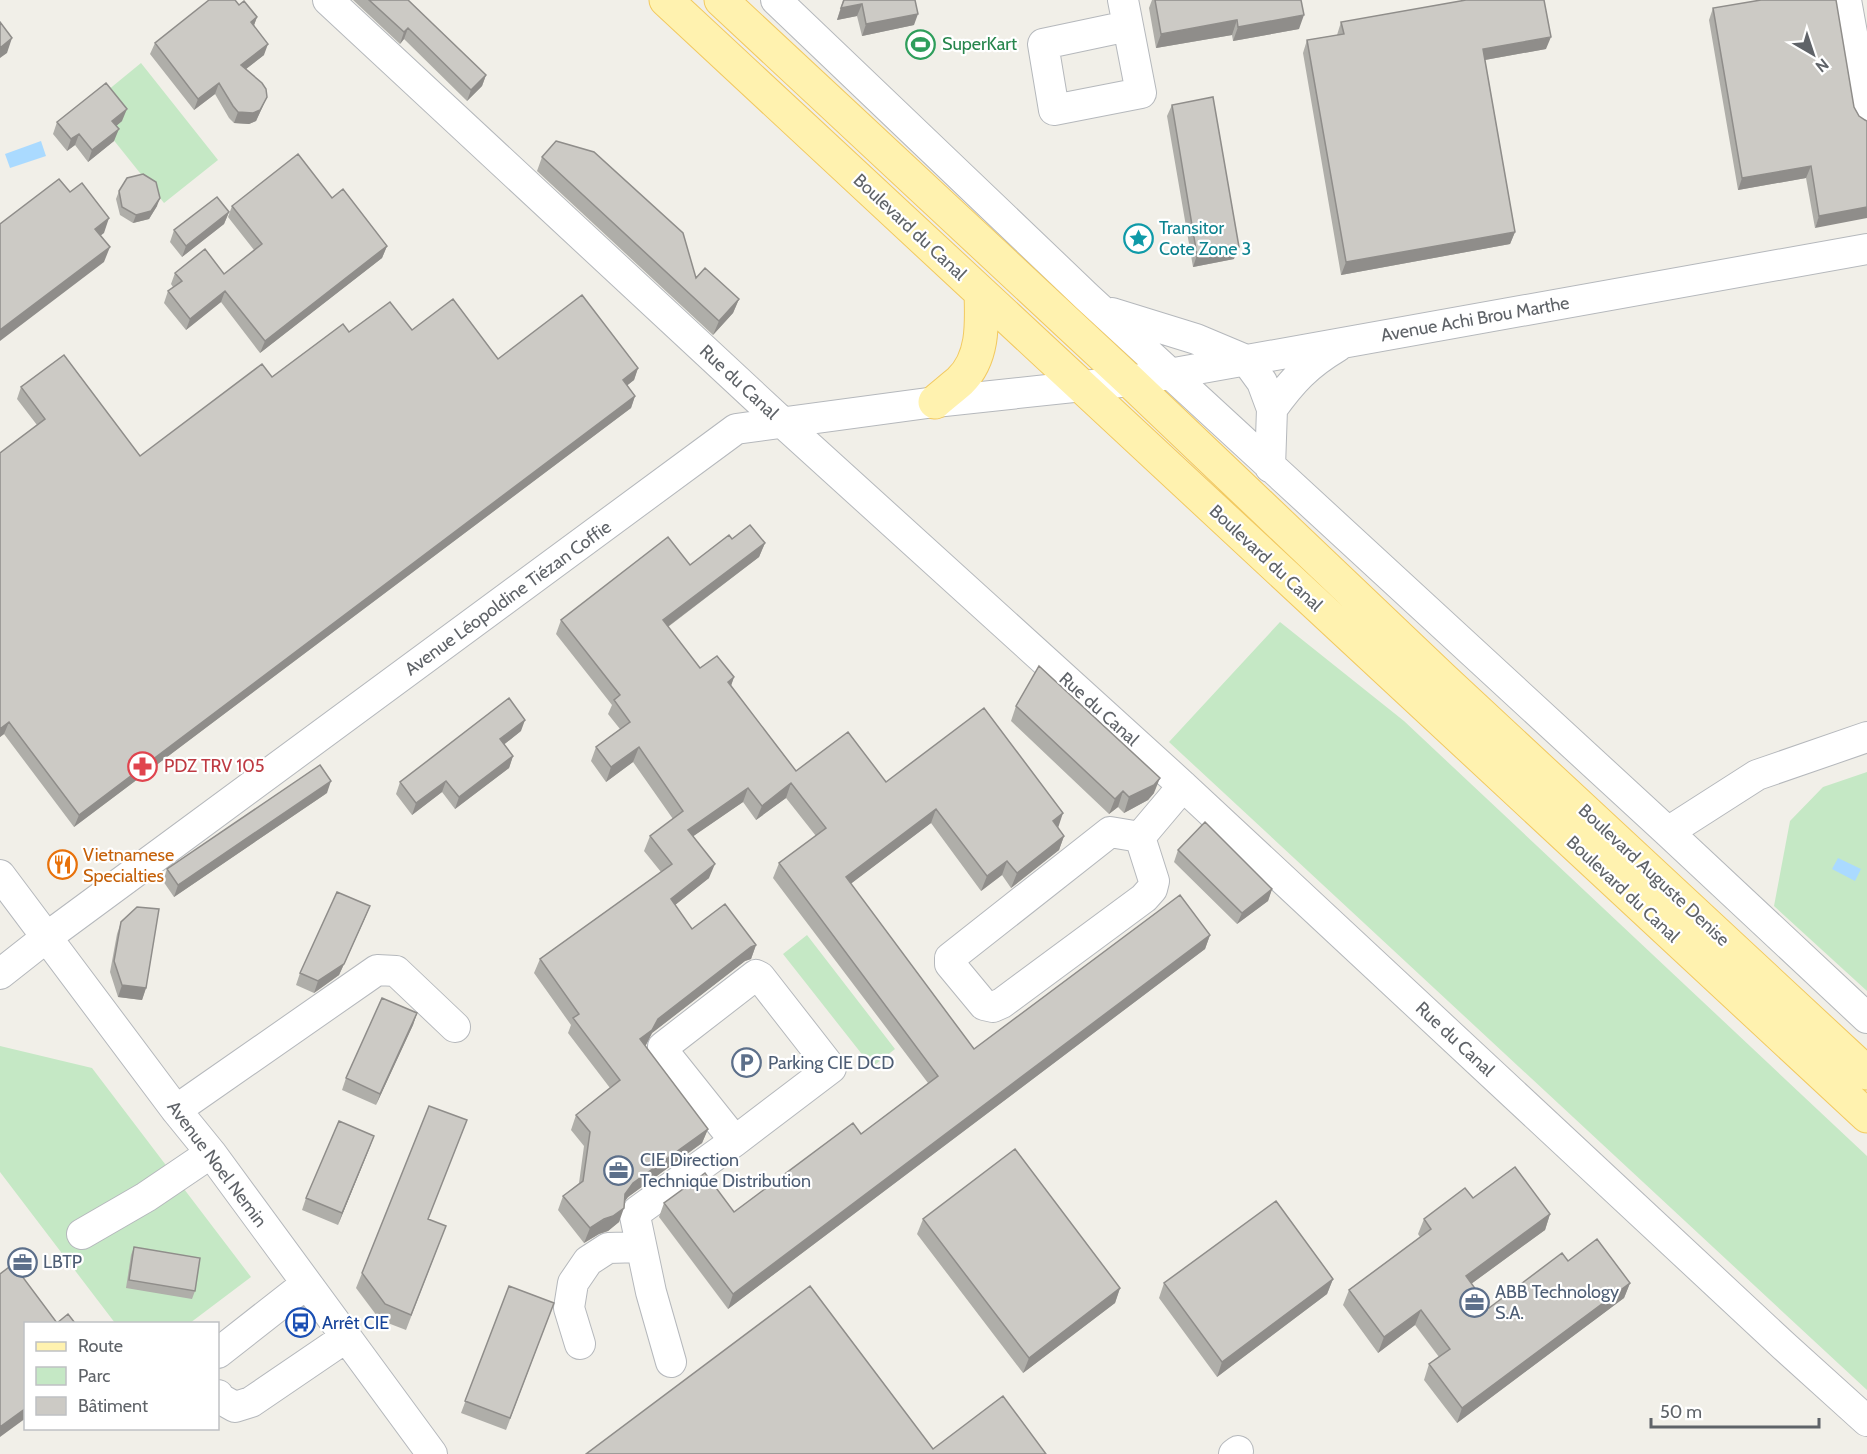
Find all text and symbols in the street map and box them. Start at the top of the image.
north arrow [1783,24,1843,84]
sports icon: SuperKart [905,28,937,60]
place label: SuperKart [942,33,1017,55]
text: N [1812,54,1832,76]
street label: Boulevard du Canal [849,169,972,285]
place label: Transitor Cote Zone 3 [1159,217,1251,260]
place icon: Transitor Cote Zone 3 [1122,222,1154,254]
street label: Avenue Achi Brou Marthe [1379,292,1571,346]
street label: Rue du Canal [695,340,783,424]
street label: Boulevard du Canal [1205,500,1328,616]
street label: Avenue Léopoldine Tiézan Coffie [401,516,615,680]
street label: Rue du Canal [1055,668,1144,751]
pharmacy icon: PDZ TRV 105 [127,750,159,782]
place label: PDZ TRV 105 [164,755,265,777]
street label: Boulevard Auguste Denise [1574,799,1734,951]
street label: Boulevard du Canal [1562,831,1685,947]
place label: Vietnamese Specialties [83,844,174,887]
restaurant icon: Vietnamese Specialties [46,849,78,881]
street label: Rue du Canal [1411,997,1499,1081]
parking icon: Parking CIE DCD [731,1047,763,1079]
place label: Parking CIE DCD [768,1052,894,1074]
street label: Avenue Noel Nemin [162,1097,272,1231]
place label: CIE Direction Technique Distribution [640,1149,811,1192]
office icon: CIE Direction Technique Distribution [603,1154,635,1186]
office icon: LBTP [6,1246,38,1278]
place label: LBTP [43,1251,82,1273]
place label: ABB Technology S.A. [1495,1281,1619,1324]
office icon: ABB Technology S.A. [1458,1286,1490,1318]
bus stop icon: Arrêt CIE [285,1307,317,1339]
place label: Arrêt CIE [322,1312,389,1334]
legend [24,1322,219,1430]
text: Route [78,1335,123,1357]
text: Parc [78,1365,110,1387]
scale bar [1651,1391,1819,1429]
text: Bâtiment [78,1395,148,1417]
text: 50 m [1660,1401,1702,1423]

